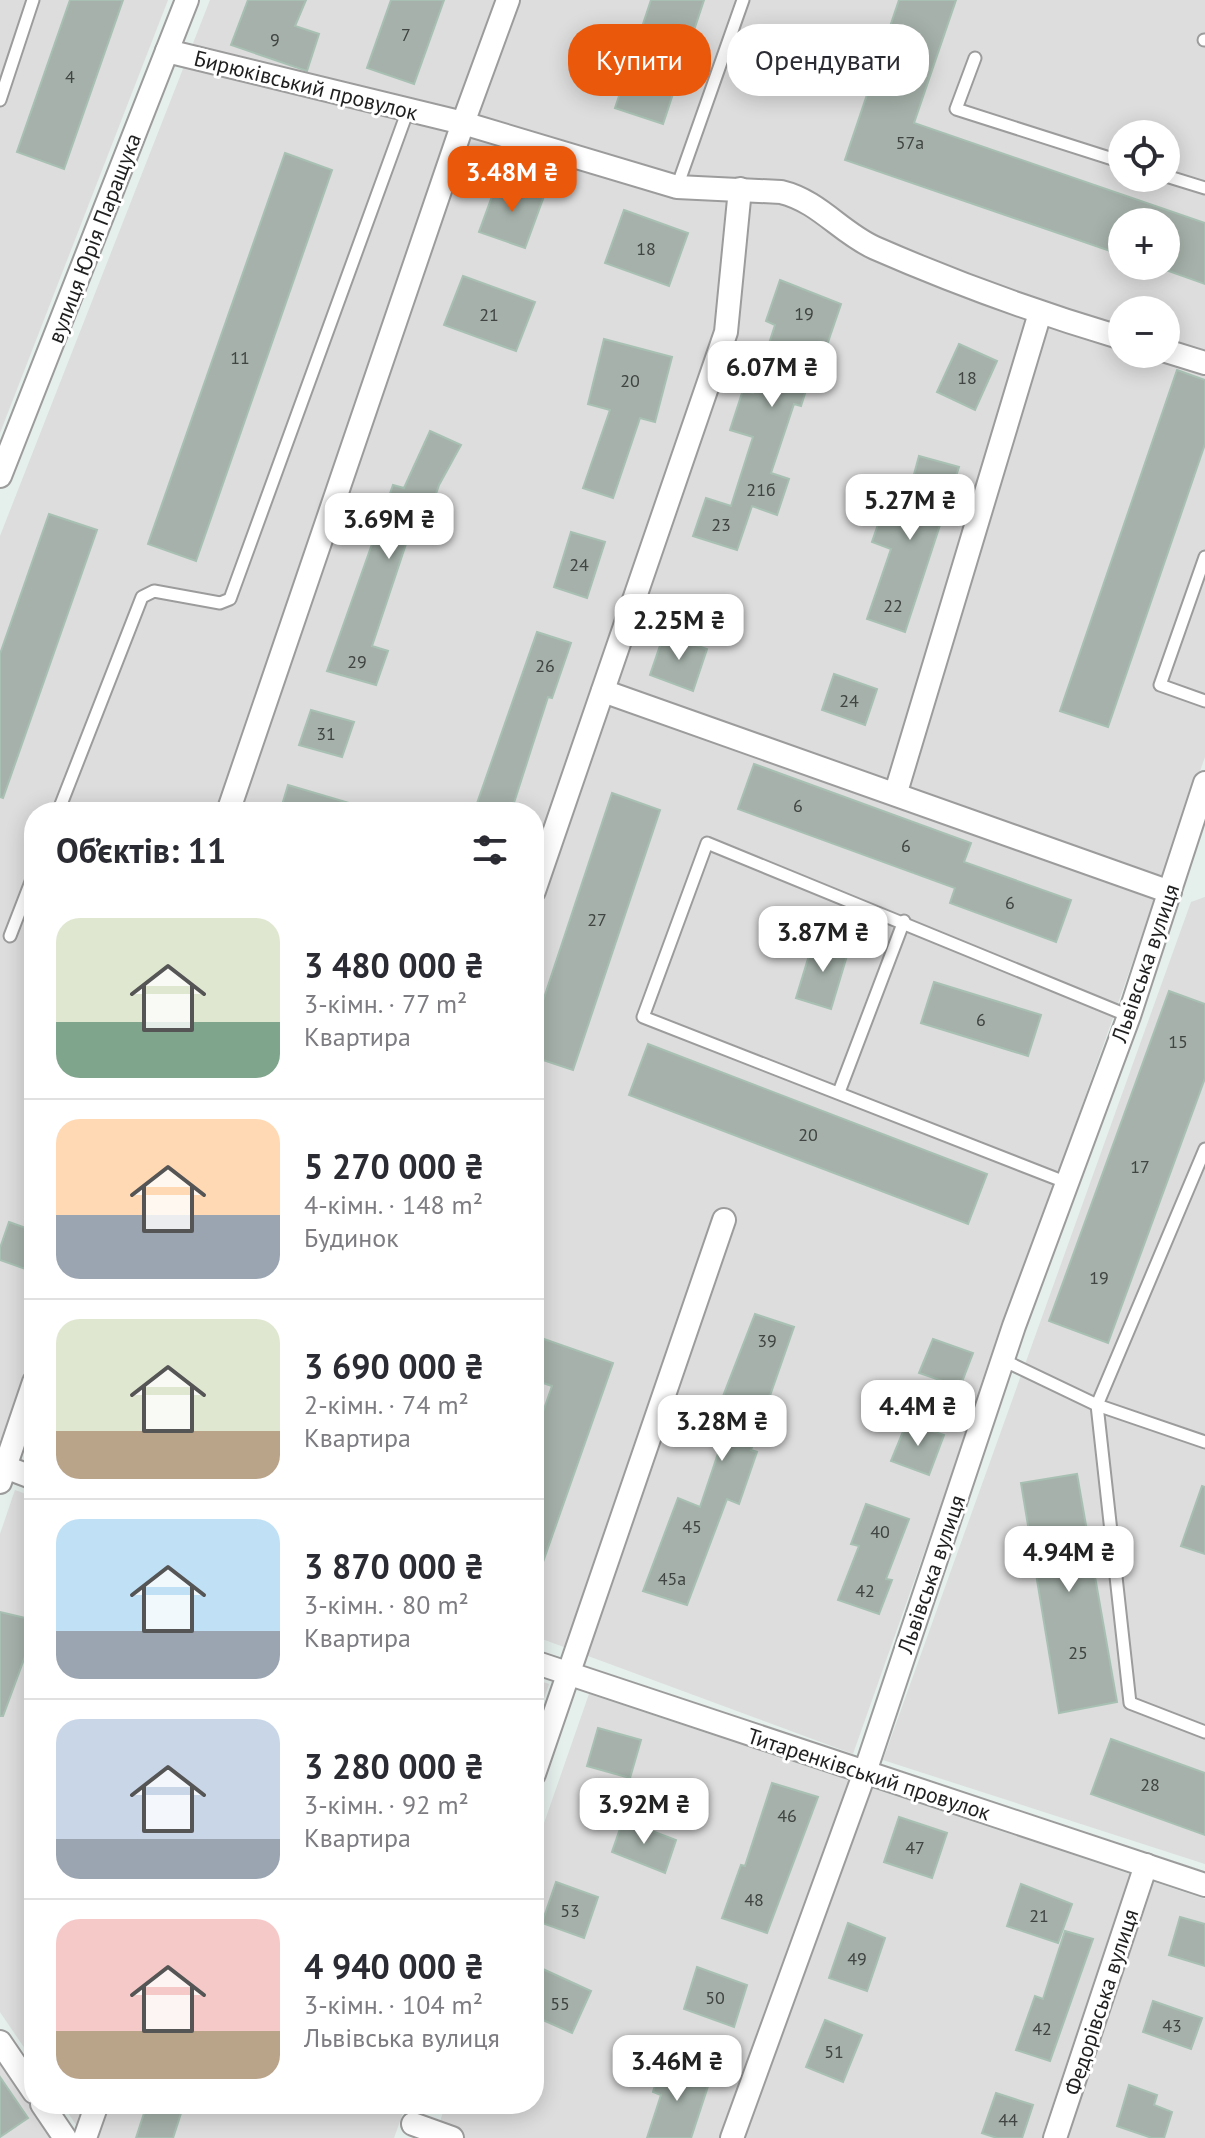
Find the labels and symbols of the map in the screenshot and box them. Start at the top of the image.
house number: 7 [401,23,411,46]
house number: 9 [270,28,280,51]
street label: Бирюківський провулок [191,44,421,126]
house number: 4 [65,65,75,88]
street label: вулиця Юрія Паращука [41,129,147,347]
house number: 57а [896,131,924,154]
pin: 3.48M ₴ [438,146,586,214]
house number: 18 [636,237,656,260]
house number: 19 [794,302,814,325]
house number: 21 [479,303,499,326]
pin: 6.07M ₴ [698,341,846,409]
house number: 11 [230,346,250,369]
house number: 18 [957,366,977,389]
house number: 20 [620,369,640,392]
pin: 5.27M ₴ [836,474,984,542]
house number: 21б [746,478,776,501]
pin: 3.69M ₴ [315,493,463,561]
house number: 23 [711,513,731,536]
house number: 24 [569,553,589,576]
pin: 2.25M ₴ [605,594,753,662]
house number: 22 [883,594,903,617]
house number: 29 [347,650,367,673]
house number: 26 [535,654,555,677]
house number: 24 [839,689,859,712]
house number: 31 [316,722,336,745]
house number: 6 [793,794,803,817]
house number: 6 [901,834,911,857]
street label: Львівська вулиця [1104,880,1185,1047]
house number: 6 [1005,891,1015,914]
pin: 3.87M ₴ [749,906,897,974]
house number: 27 [587,908,607,931]
house number: 6 [976,1008,986,1031]
house number: 15 [1168,1030,1188,1053]
house number: 20 [798,1123,818,1146]
house number: 17 [1130,1155,1150,1178]
house number: 19 [1089,1266,1109,1289]
house number: 39 [757,1329,777,1352]
pin: 4.4M ₴ [853,1380,983,1448]
pin: 3.28M ₴ [648,1395,796,1463]
street label: Львівська вулиця [890,1491,971,1658]
house number: 45 [682,1515,702,1538]
house number: 40 [870,1520,890,1543]
pin: 4.94M ₴ [995,1526,1143,1594]
house number: 45а [658,1567,686,1590]
house number: 42 [855,1579,875,1602]
house number: 25 [1068,1641,1088,1664]
street label: Титаренківський провулок [744,1721,995,1827]
house number: 28 [1140,1773,1160,1796]
pin: 3.92M ₴ [570,1778,718,1846]
house number: 46 [777,1804,797,1827]
house number: 47 [905,1836,925,1859]
house number: 48 [744,1888,764,1911]
house number: 53 [560,1899,580,1922]
house number: 21 [1029,1904,1049,1927]
street label: Федорівська вулиця [1058,1905,1144,2099]
house number: 49 [847,1947,867,1970]
house number: 50 [705,1986,725,2009]
house number: 55 [550,1992,570,2015]
house number: 43 [1162,2014,1182,2037]
house number: 42 [1032,2017,1052,2040]
pin: 3.46M ₴ [603,2035,751,2103]
house number: 51 [824,2040,844,2063]
house number: 44 [998,2108,1018,2131]

